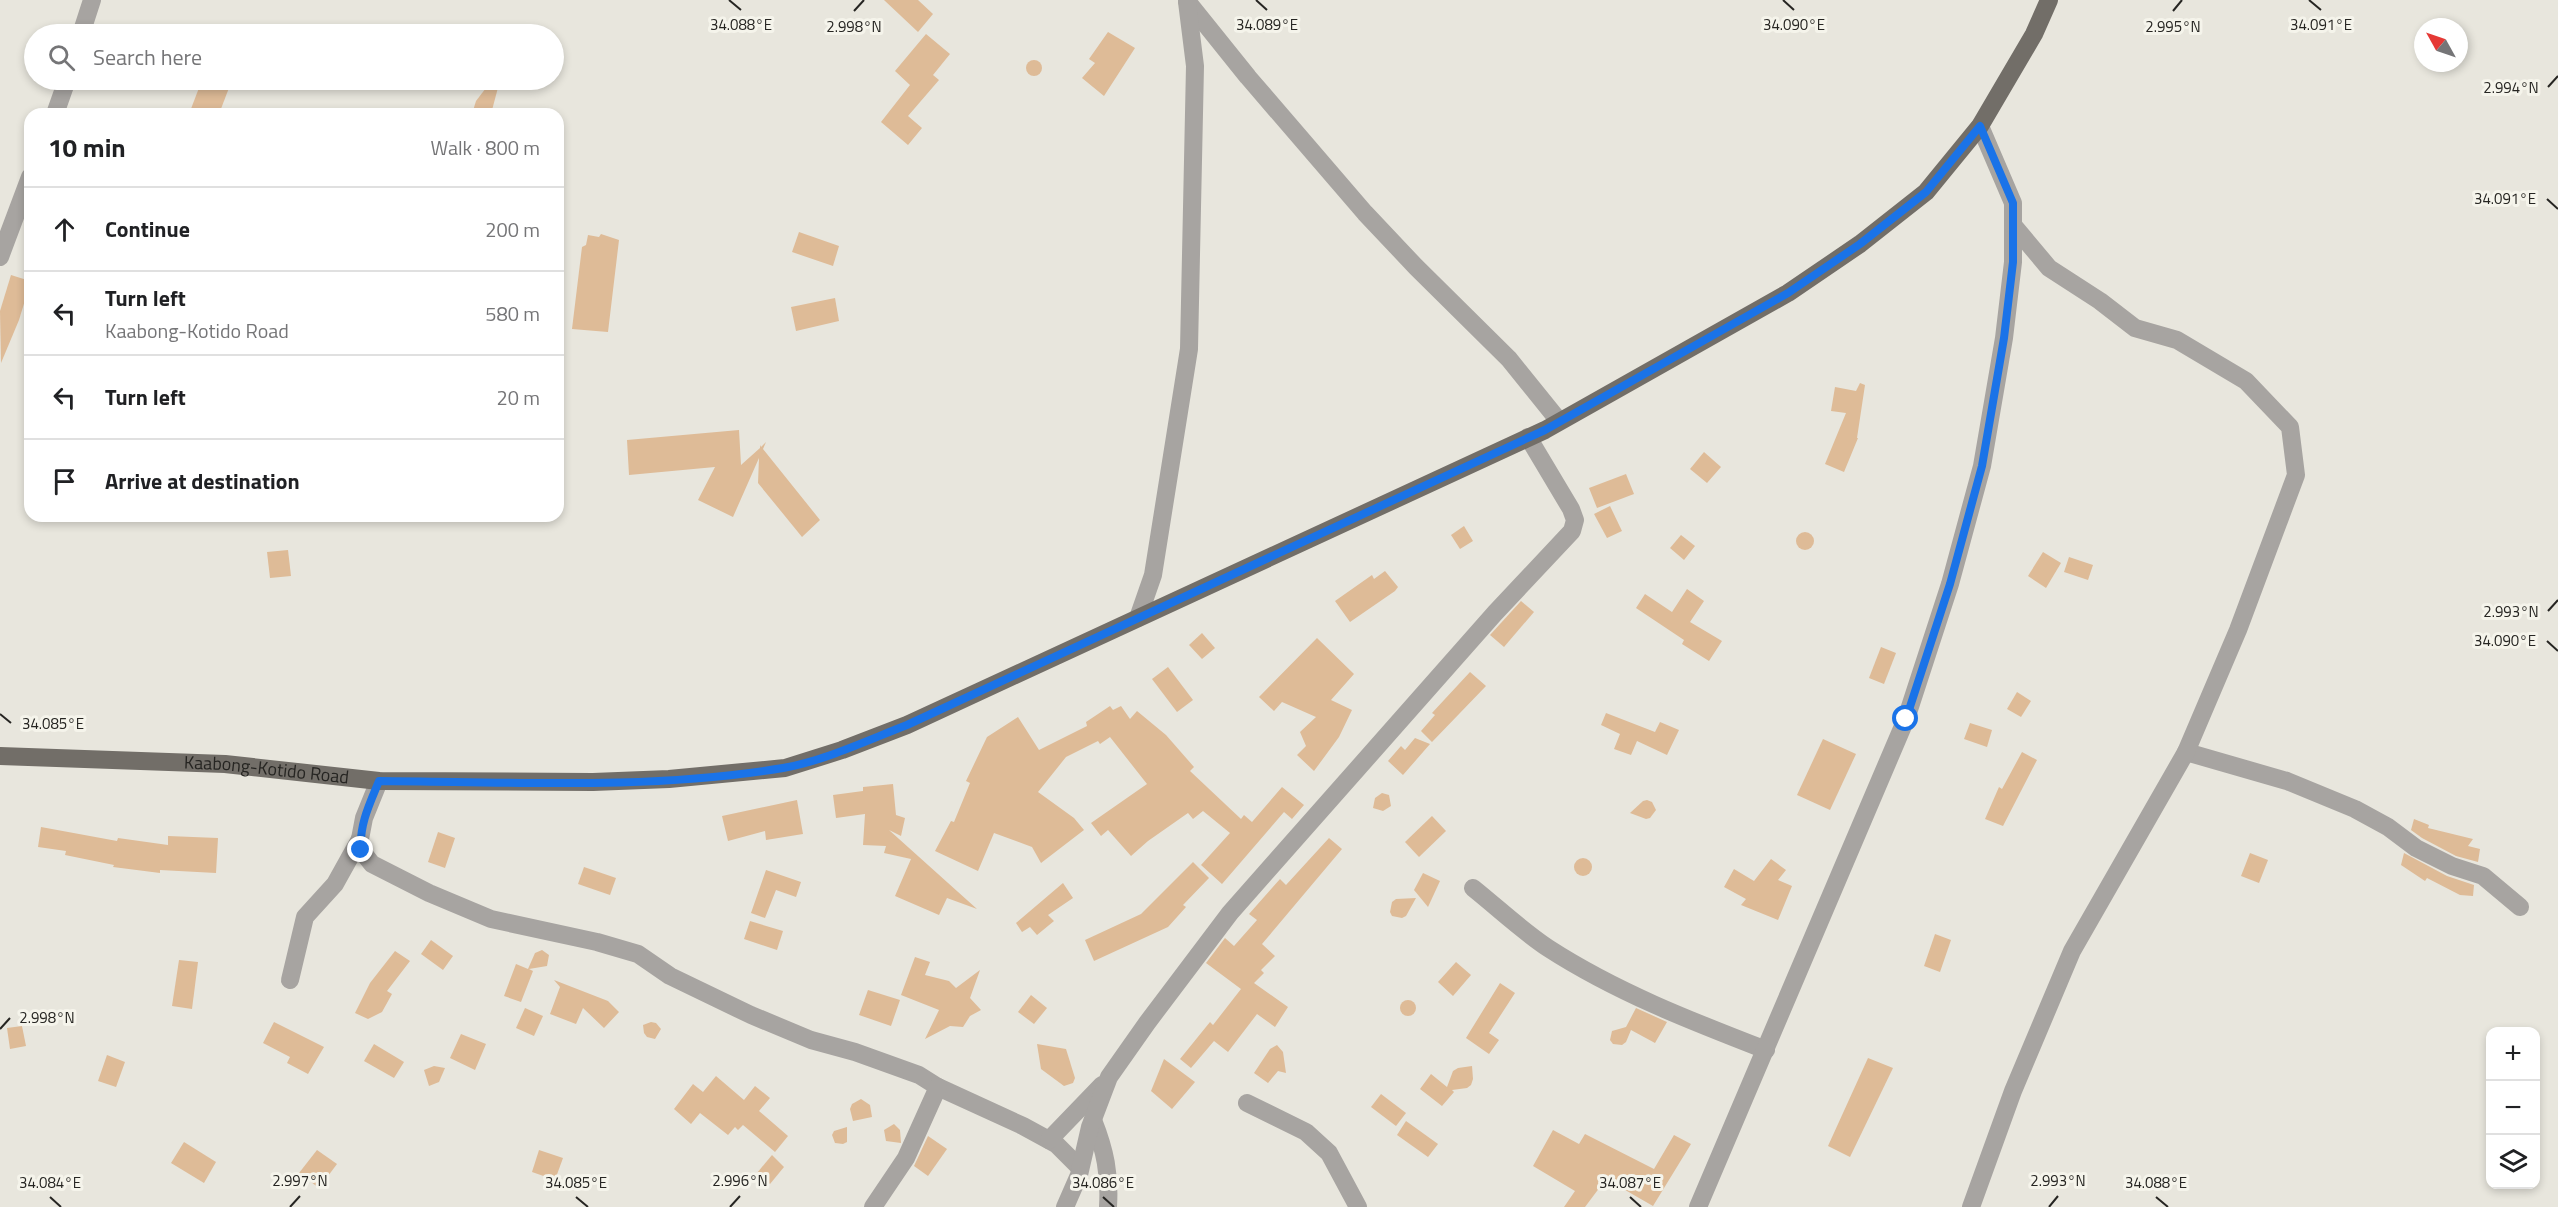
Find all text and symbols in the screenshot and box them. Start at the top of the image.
text: 34.088°E [710,13,772,36]
text: 34.089°E [1236,13,1298,36]
text: 34.090°E [1763,13,1825,36]
text: 34.091°E [2290,13,2352,36]
text: 2.998°N [826,15,882,38]
text: 2.995°N [2145,15,2201,38]
north arrow [2414,18,2468,72]
search box [24,24,564,90]
text: Search here [93,40,202,74]
icon: search [45,41,78,74]
text: 2.994°N [2483,76,2539,99]
text: 10 min [48,128,126,167]
text: Walk · 800 m [431,132,540,163]
text: 34.091°E [2474,187,2536,210]
text: Continue [105,212,190,246]
icon: ahead [48,213,81,246]
text: 200 m [485,214,540,245]
text: Turn left [105,281,186,315]
icon: left [48,297,81,330]
text: 580 m [485,298,540,329]
text: Kaabong-Kotido Road [105,315,289,346]
text: Turn left [105,380,186,414]
icon: left [48,381,81,414]
text: 20 m [496,382,540,413]
text: Arrive at destination [105,464,300,498]
icon: arrive [48,465,81,498]
text: 2.993°N [2483,600,2539,623]
text: 34.090°E [2474,629,2536,652]
route start [1892,705,1918,731]
text: 34.085°E [22,712,84,735]
street label: Kaabong-Kotido Road [184,749,350,791]
route end [347,836,373,862]
text: 2.998°N [19,1006,75,1029]
map controls [2486,1027,2540,1189]
button: + [2486,1027,2540,1081]
button: − [2486,1081,2540,1135]
button: layers [2486,1135,2540,1189]
text: 2.997°N [272,1169,328,1192]
text: 2.996°N [712,1169,768,1192]
text: 2.993°N [2030,1169,2086,1192]
text: 34.084°E [19,1171,81,1194]
text: 34.085°E [545,1171,607,1194]
text: 34.086°E [1072,1171,1134,1194]
text: 34.087°E [1599,1171,1661,1194]
text: 34.088°E [2125,1171,2187,1194]

